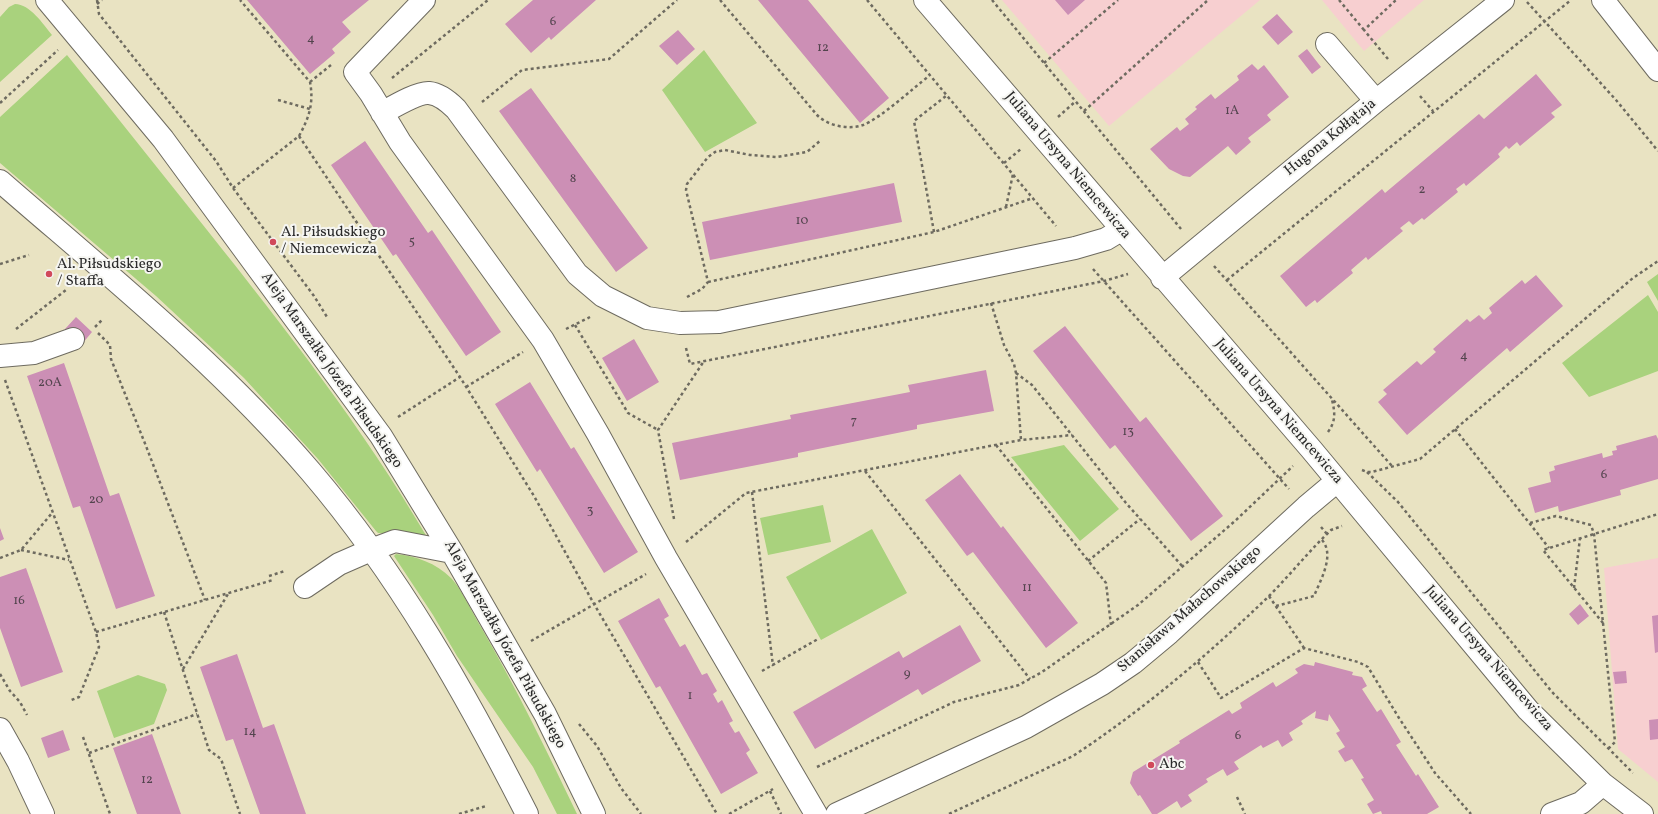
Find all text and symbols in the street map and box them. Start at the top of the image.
house number: 6 [550,15,556,31]
house number: 4 [307,32,315,48]
house number: 12 [817,41,829,57]
street label: Juliana Ursyna Niemcewicza [1000,89,1134,243]
street label: Hugona Kołłątaja [1281,95,1381,181]
house number: 1A [1225,104,1239,120]
house number: 8 [570,172,576,188]
house number: 2 [1419,183,1425,199]
house number: 10 [796,214,808,230]
place label: Al. Piłsudskiego / Niemcewicza [281,224,386,259]
house number: 5 [409,235,415,251]
marker: Al. Piłsudskiego / Niemcewicza [268,237,278,247]
place label: Al. Piłsudskiego / Staffa [57,256,162,291]
marker: Al. Piłsudskiego / Staffa [44,269,54,279]
street label: Aleja Marszałka Józefa Piłsudskiego [256,270,406,472]
street label: Juliana Ursyna Niemcewicza [1210,336,1346,488]
house number: 4 [1460,349,1468,365]
house number: 20A [38,376,62,392]
house number: 7 [851,414,857,430]
house number: 13 [1122,425,1134,441]
house number: 6 [1601,468,1607,484]
house number: 20 [89,493,103,509]
house number: 3 [587,504,593,520]
street label: Aleja Marszałka Józefa Piłsudskiego [439,538,569,752]
street label: Stanisława Małachowskiego [1114,543,1266,677]
house number: 11 [1022,581,1032,597]
street label: Juliana Ursyna Niemcewicza [1420,583,1556,735]
house number: 16 [13,594,25,610]
house number: 9 [904,667,910,683]
house number: 1 [687,689,693,705]
house number: 14 [244,725,256,741]
house number: 6 [1235,729,1241,745]
place label: Abc [1159,756,1184,774]
marker: Abc [1146,760,1156,770]
house number: 12 [141,773,153,789]

